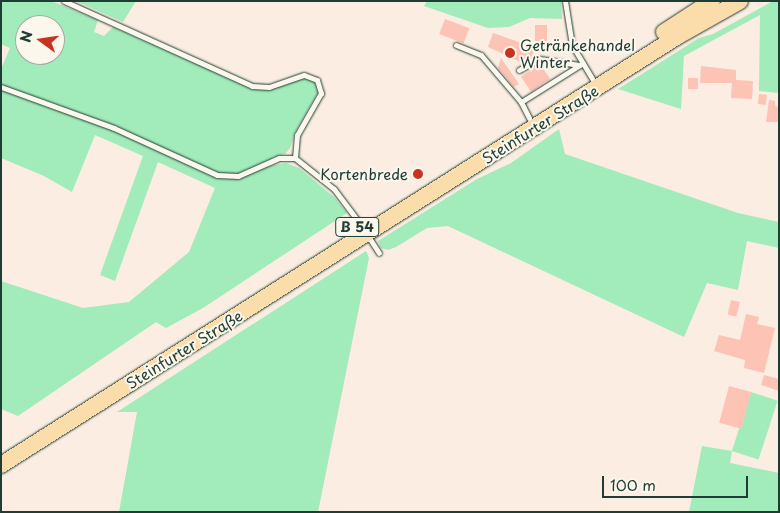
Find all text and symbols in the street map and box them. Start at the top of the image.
north arrow [15,15,65,65]
text: N [14,29,37,44]
place label: Getränkehandel Winter [520,35,635,70]
marker: Getränkehandel Winter [504,47,516,59]
street label: Steinfurter Straße [478,81,602,167]
place label: Kortenbrede [320,165,408,183]
marker: Kortenbrede [412,168,424,180]
road number: B 54 [334,216,380,238]
street label: Steinfurter Straße [122,306,246,392]
scale bar [605,466,751,498]
text: 100 m [610,473,656,496]

